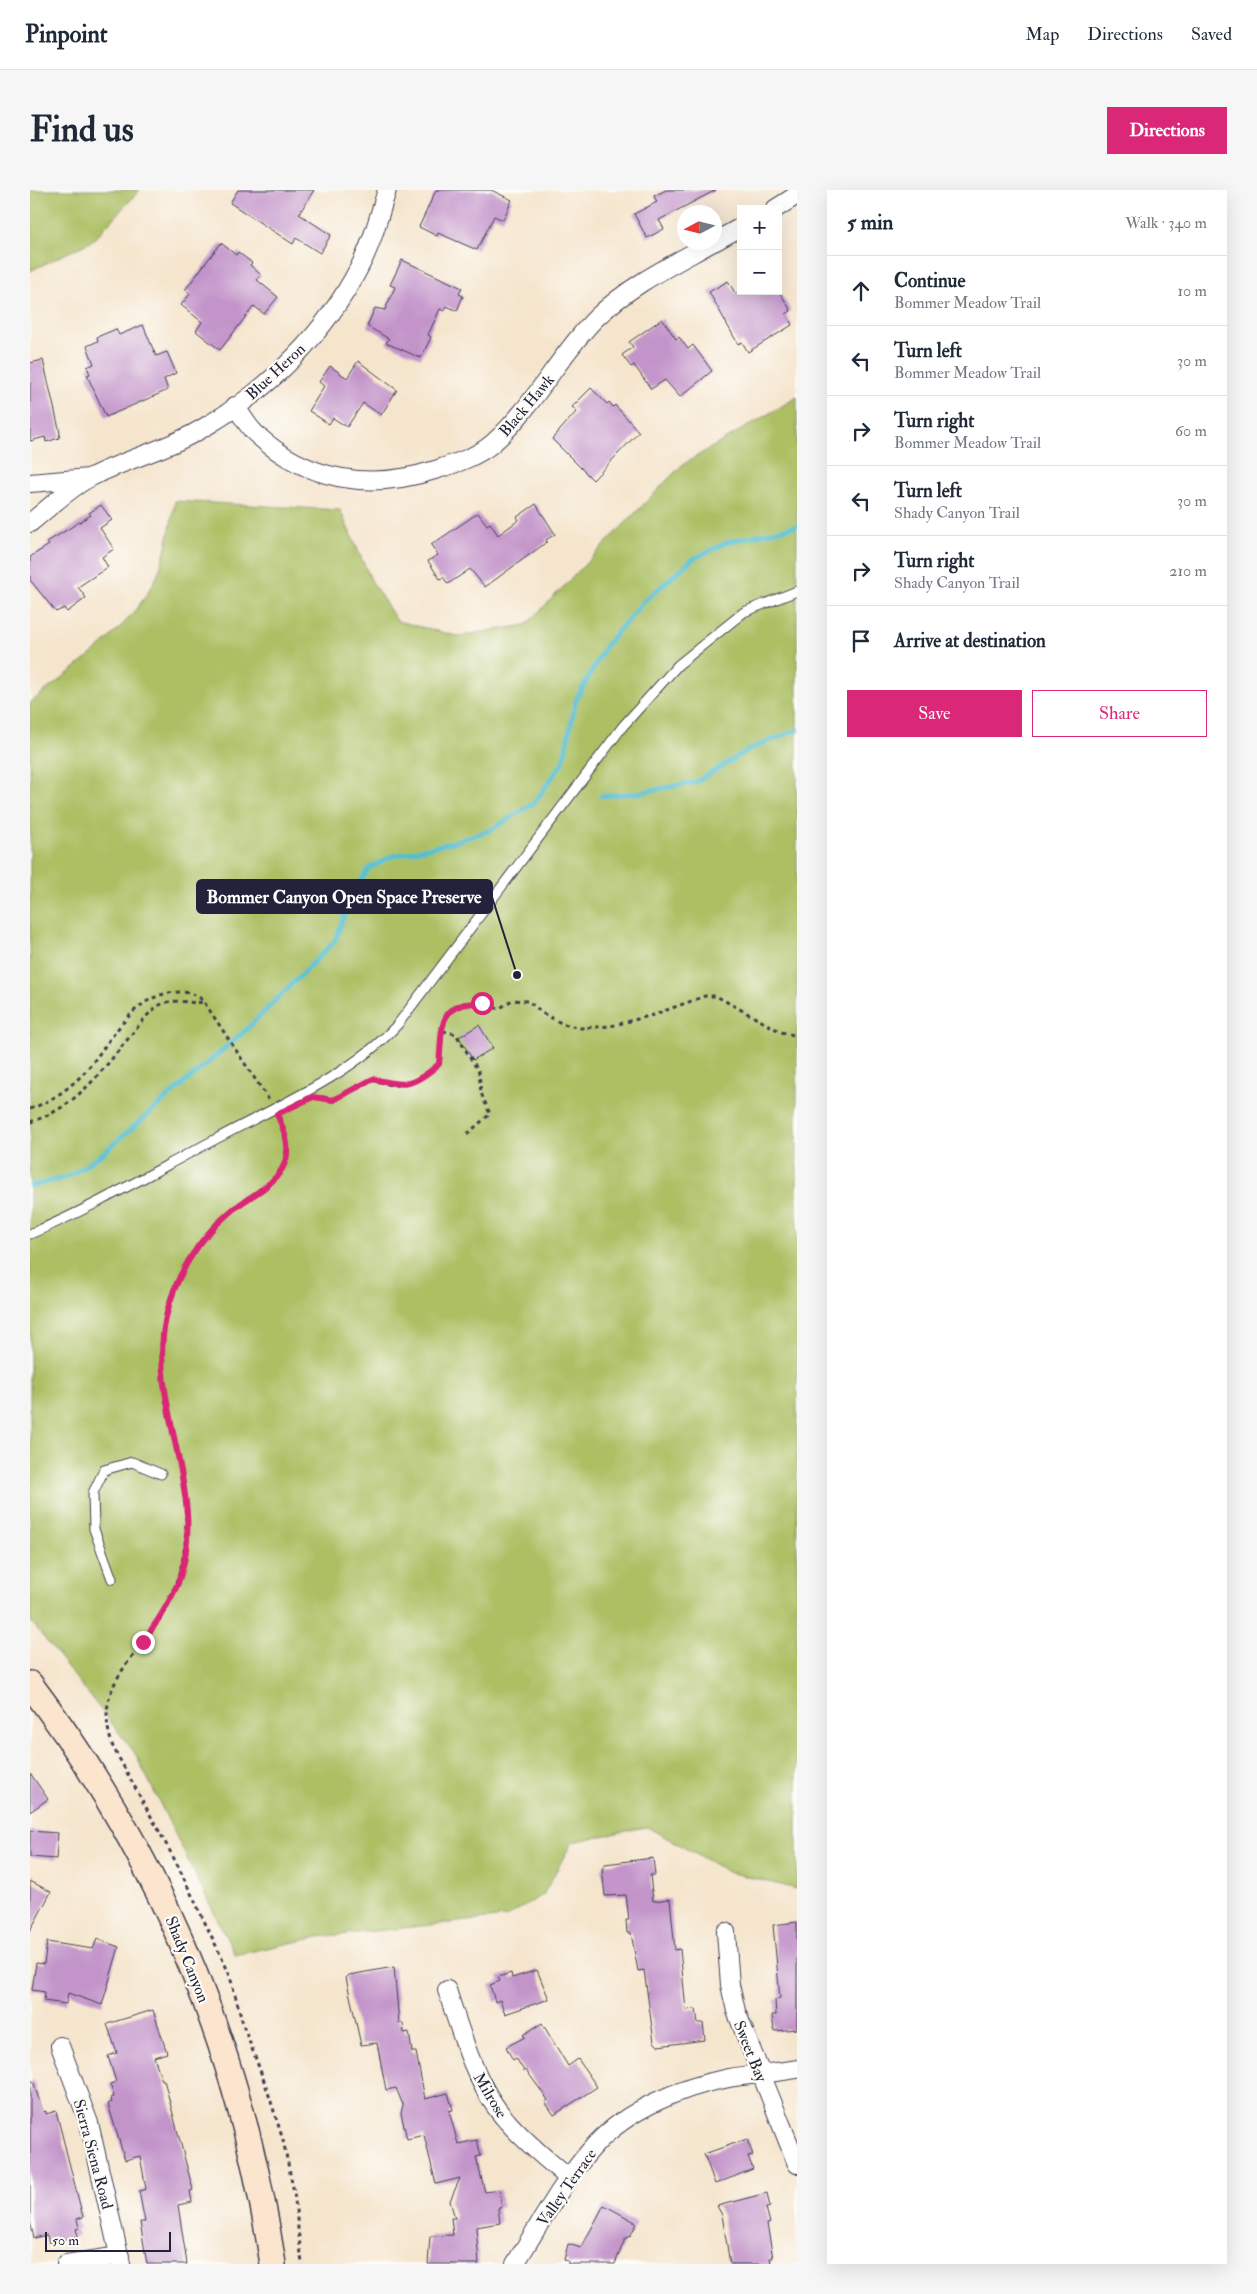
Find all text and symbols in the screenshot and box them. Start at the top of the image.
text: Pinpoint [25,19,108,50]
text: Map [1026,23,1059,46]
text: Directions [1087,23,1163,46]
text: Saved [1191,23,1232,46]
button: Directions [1107,107,1227,154]
text: Find us [30,108,134,152]
north arrow [677,205,722,250]
map controls [737,205,782,295]
button: + [737,205,782,250]
text: 5 min [847,209,893,236]
text: Walk · 340 m [1125,213,1207,233]
button: − [737,250,782,295]
text: Continue [894,269,965,293]
icon: ahead [847,277,875,305]
text: 10 m [1177,281,1207,301]
text: Bommer Meadow Trail [894,293,1041,313]
street label: Blue Heron [242,339,310,404]
text: Turn left [894,339,962,363]
icon: left [847,347,875,375]
text: 30 m [1177,351,1207,371]
text: Bommer Meadow Trail [894,363,1041,383]
street label: Black Hawk [495,370,559,441]
text: Turn right [894,409,974,433]
icon: right [847,417,875,445]
text: 60 m [1175,421,1207,441]
text: Bommer Meadow Trail [894,433,1041,453]
text: Turn left [894,479,962,503]
icon: left [847,487,875,515]
text: 30 m [1177,491,1207,511]
text: Shady Canyon Trail [894,503,1020,523]
text: Turn right [894,549,974,573]
icon: right [847,557,875,585]
text: 210 m [1169,561,1207,581]
text: Shady Canyon Trail [894,573,1020,593]
icon: arrive [847,627,875,655]
text: Arrive at destination [894,629,1046,653]
button: Save [847,690,1022,737]
button: Share [1032,690,1207,737]
callout: Bommer Canyon Open Space Preserve [197,880,492,913]
text: Bommer Canyon Open Space Preserve [206,886,482,909]
route start [471,992,494,1015]
route end [132,1631,155,1654]
street label: Shady Canyon [161,1913,213,2005]
street label: Sweet Bay [729,2018,772,2086]
street label: Milrose [469,2069,512,2122]
street label: Sierra Siena Road [69,2097,117,2212]
street label: Valley Terrace [533,2145,601,2230]
scale bar [45,2229,171,2252]
text: 50 m [52,2232,79,2249]

